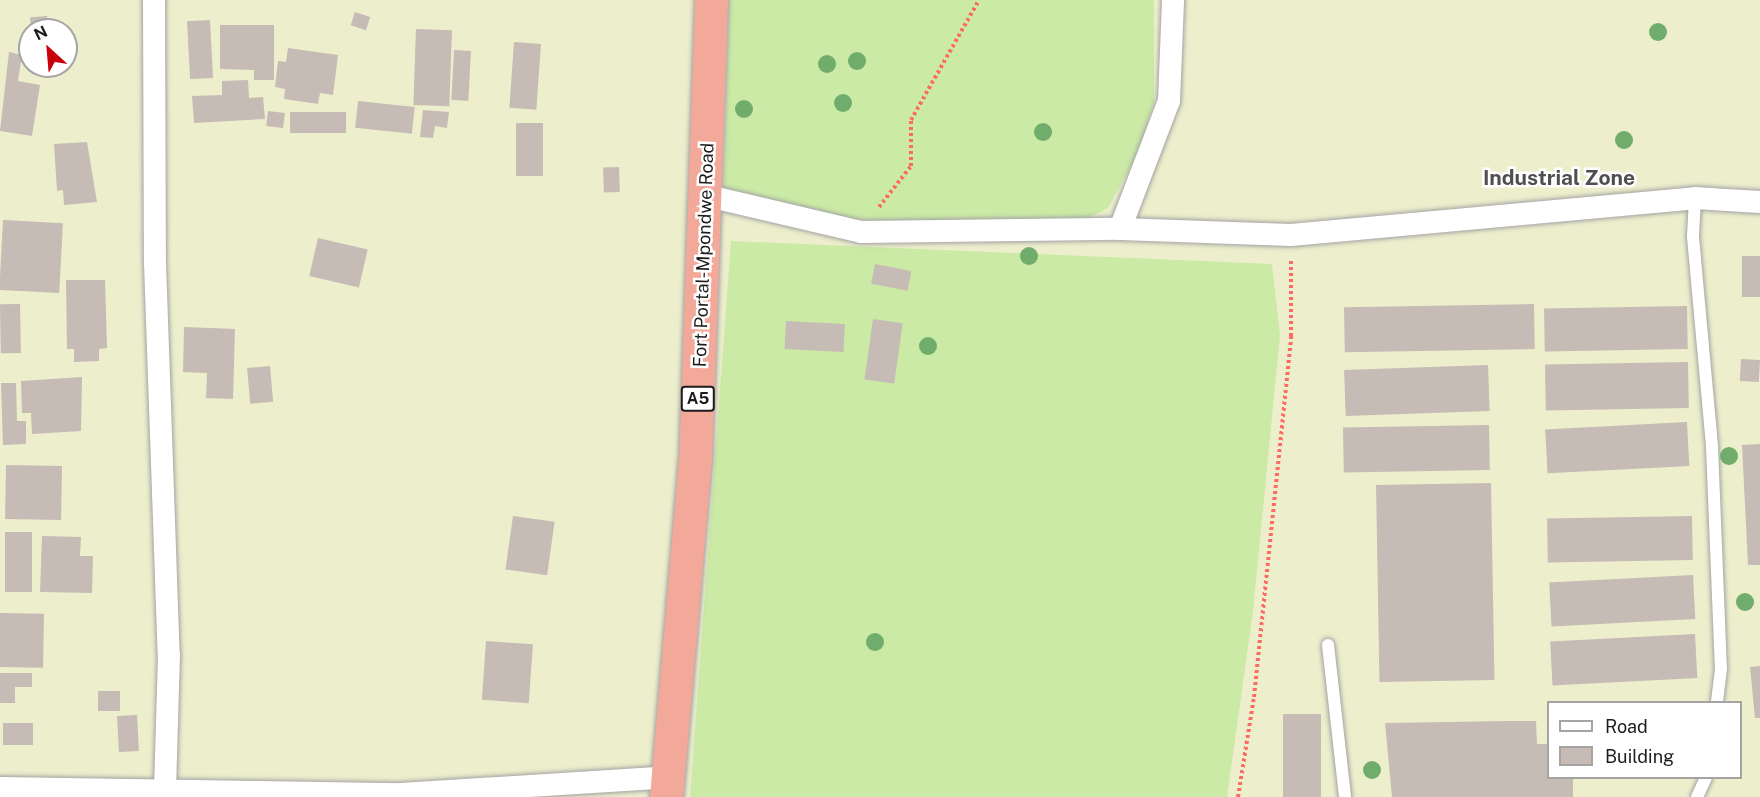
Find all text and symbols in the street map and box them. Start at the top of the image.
north arrow [18,18,78,78]
text: N [31,22,51,44]
street label: Fort Portal-Mpondwe Road [689,142,719,368]
district label: Industrial Zone [1483,165,1635,191]
road number: A5 [680,386,716,412]
legend [1547,701,1742,779]
text: Road [1605,716,1648,737]
text: Building [1605,746,1674,767]

